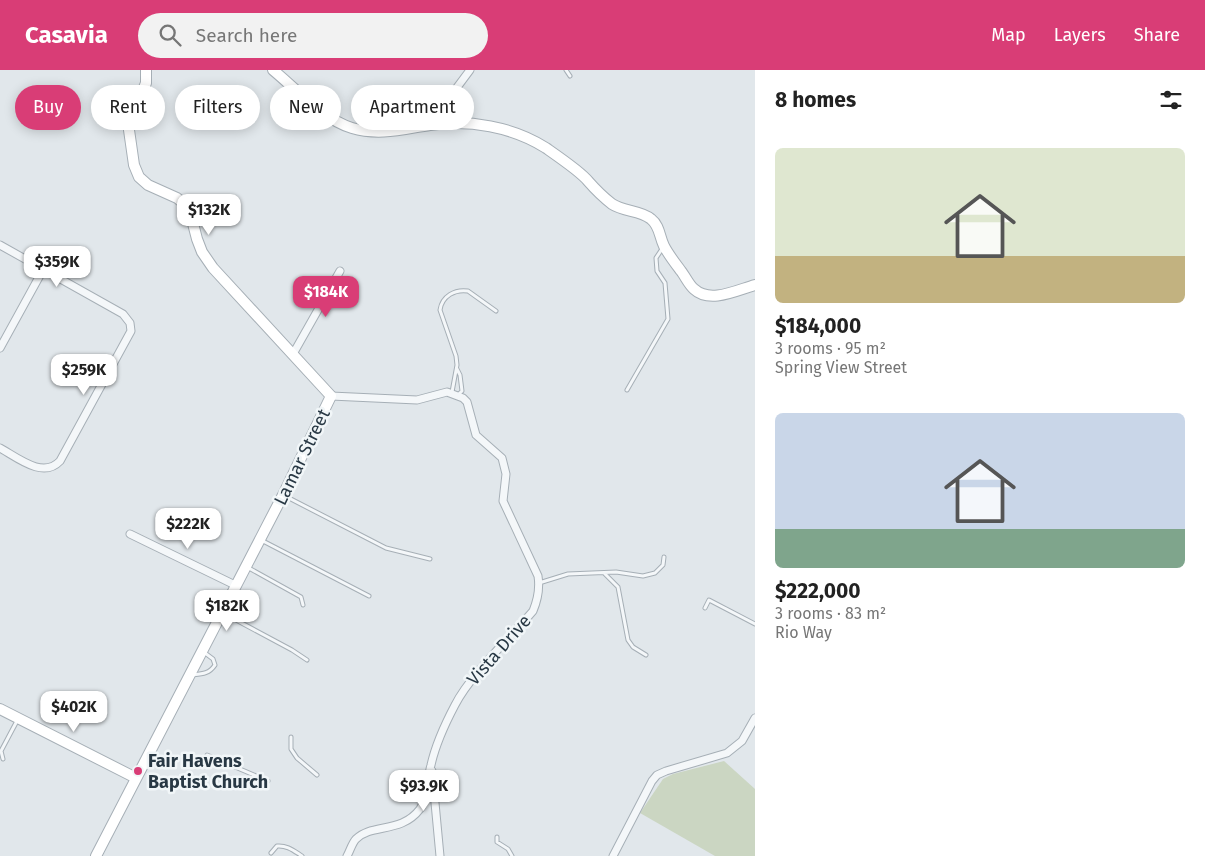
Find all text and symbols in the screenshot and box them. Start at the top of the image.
search box [138,13,488,58]
text: Casavia [25,21,108,49]
icon: search [156,21,184,49]
text: Search here [196,24,297,47]
text: Map [991,24,1026,46]
text: Layers [1054,24,1106,46]
text: Share [1134,24,1180,46]
chip: Buy [15,85,81,130]
chip: Rent [91,85,165,130]
chip: Filters [175,85,260,130]
chip: New [270,85,341,130]
chip: Apartment [351,85,474,130]
icon: filters [1157,86,1185,114]
text: 8 homes [775,87,856,113]
icon: home [935,181,1025,271]
pin: $132K [174,194,244,236]
text: $132K [188,200,230,219]
pin: $359K [22,246,92,288]
text: $359K [35,252,79,271]
pin: $184K [291,276,361,318]
text: $184K [304,282,348,301]
text: $184,000 [775,313,861,339]
text: 3 rooms · 95 m² [775,339,886,358]
pin: $259K [49,354,119,396]
text: Spring View Street [775,358,907,377]
text: $259K [62,360,106,379]
street label: Lamar Street [269,405,335,509]
icon: home [935,446,1025,536]
pin: $222K [153,508,223,550]
text: $222K [166,514,210,533]
text: $222,000 [775,578,861,604]
pin: $182K [192,590,262,632]
text: $182K [205,596,249,615]
text: 3 rooms · 83 m² [775,604,886,623]
street label: Vista Drive [462,610,536,690]
text: Rio Way [775,623,832,642]
pin: $402K [39,690,109,733]
text: $402K [51,697,97,716]
place label: Fair Havens Baptist Church [148,750,268,793]
marker: Fair Havens Baptist Church [132,765,144,777]
pin: $93.9K [383,770,465,812]
text: $93.9K [400,776,448,795]

